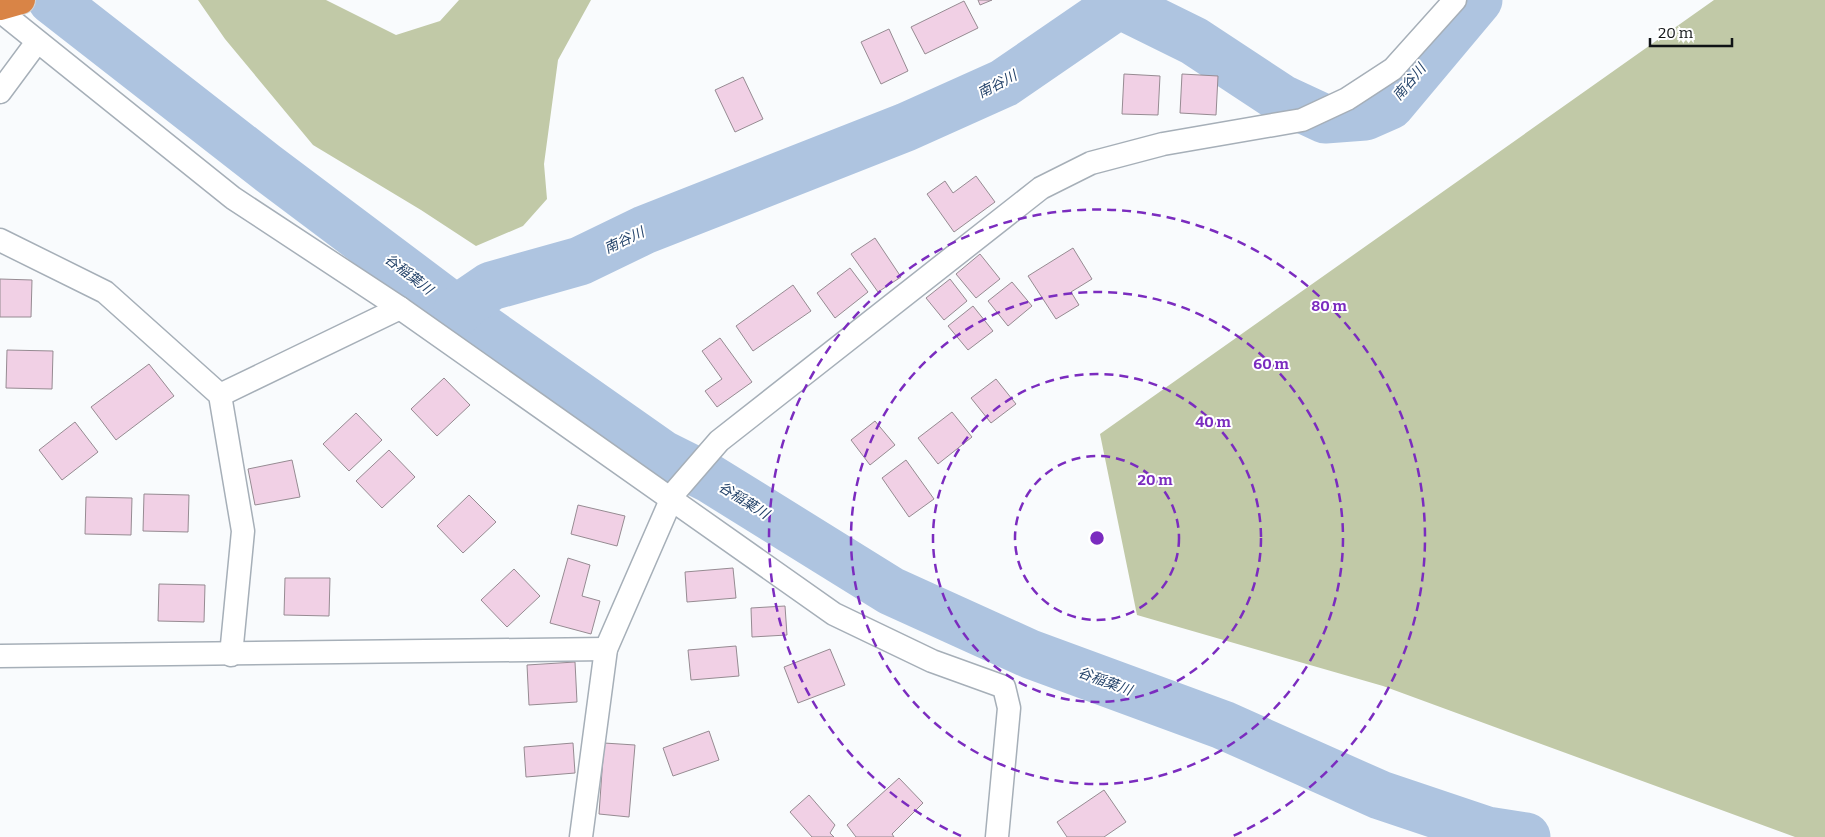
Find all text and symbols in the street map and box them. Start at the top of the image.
scale bar [1650,15,1732,47]
text: 20 m [1658,24,1694,42]
water label: 南谷川 [1389,59,1431,104]
water label: 南谷川 [975,66,1022,102]
water label: 南谷川 [602,223,649,257]
water label: 谷稲葉川 [381,250,438,300]
text: 80 m [1311,297,1347,315]
text: 60 m [1253,355,1289,373]
text: 40 m [1195,413,1232,431]
text: 20 m [1138,471,1173,489]
water label: 谷稲葉川 [715,478,774,524]
centre of rings [1088,529,1106,547]
water label: 谷稲葉川 [1076,664,1136,700]

